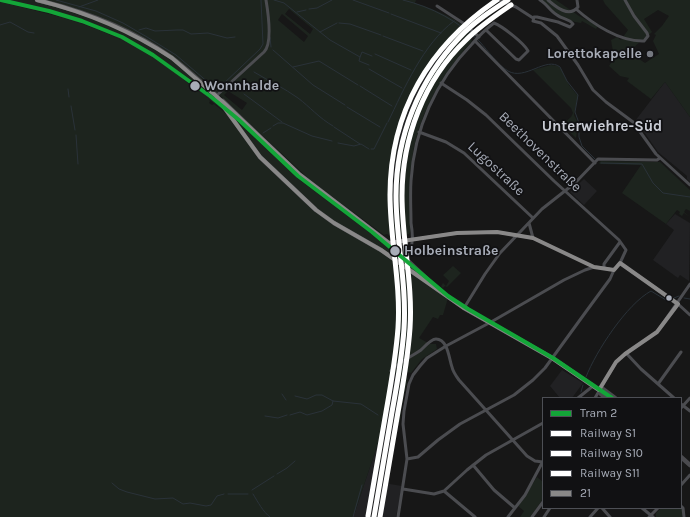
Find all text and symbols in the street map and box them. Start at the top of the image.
place label: Lorettokapelle [547,46,642,62]
marker: Lorettokapelle [645,49,655,59]
place label: Wonnhalde [204,78,279,94]
marker: Wonnhalde [188,79,202,93]
street label: Beethovenstraße [495,108,585,196]
district label: Unterwiehre-Süd [542,118,662,136]
street label: Lugostraße [464,138,528,200]
place label: Holbeinstraße [404,243,498,259]
marker: Holbeinstraße [388,244,402,258]
unlabelled marker [664,293,674,303]
legend [542,397,682,509]
text: Tram 2 [580,406,617,420]
text: Railway S1 [580,426,636,440]
text: Railway S10 [580,446,643,460]
text: Railway S11 [580,466,640,480]
text: 21 [580,486,591,500]

